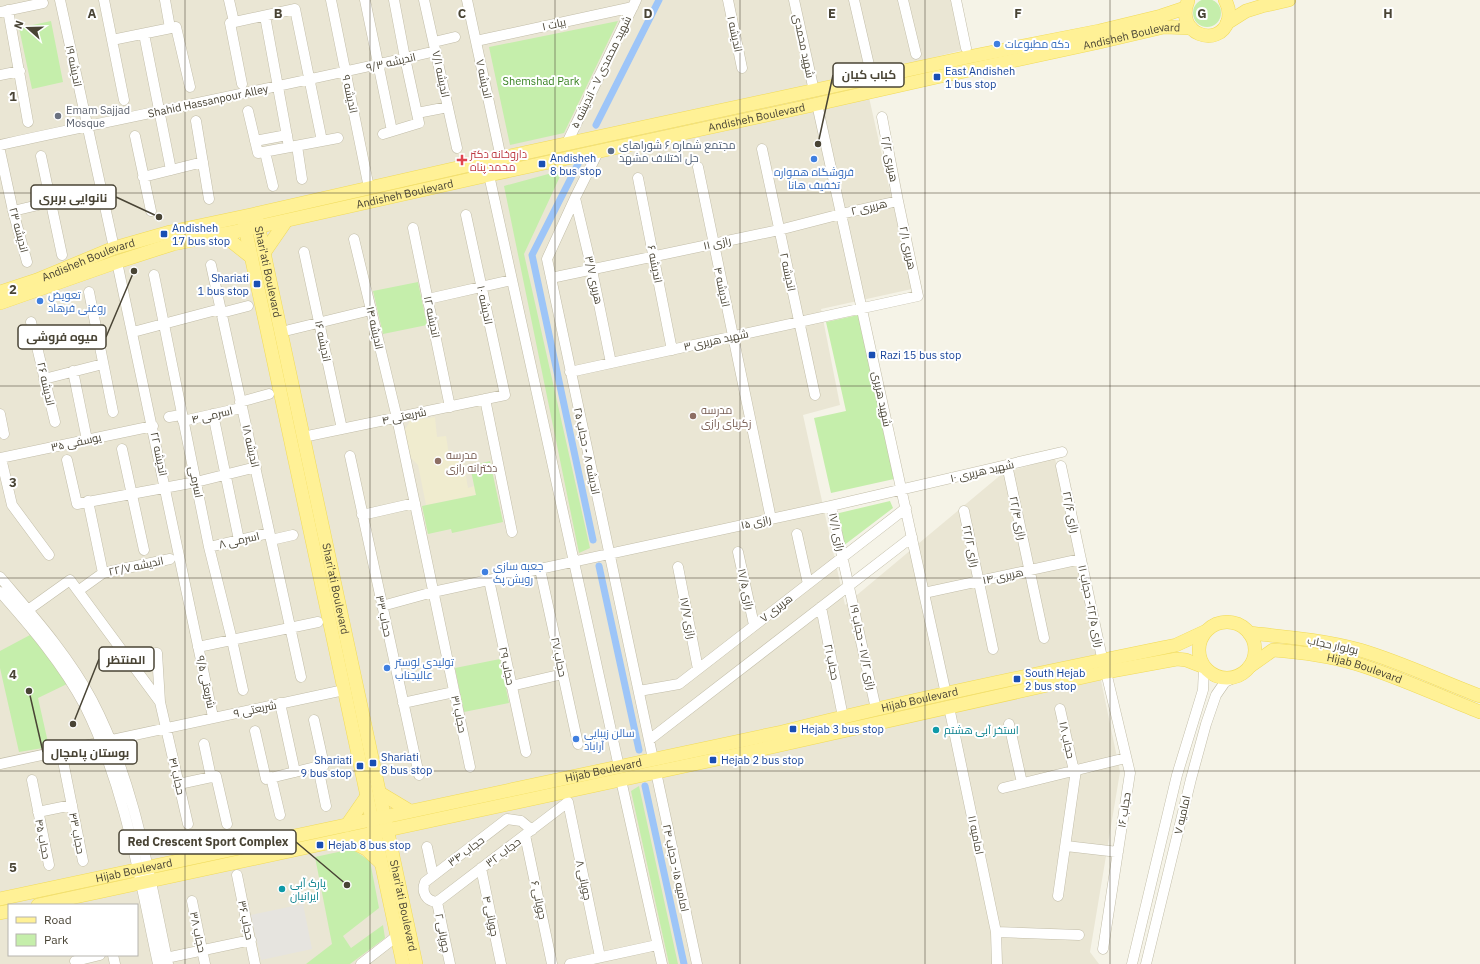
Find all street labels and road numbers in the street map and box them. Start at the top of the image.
street label: شهید محمدی [790,13,818,79]
street label: شهید محمدی ۷ - اندیشه ۵ [568,14,634,130]
street label: بیات ۱ [541,15,567,33]
street label: اندیشه ۱ [724,15,746,53]
street label: Andisheh Boulevard [1082,20,1180,52]
street label: اندیشه ۱۹ [63,44,85,88]
street label: اندیشه ۹/۳ [365,49,417,75]
street label: اندیشه ۷/۱ [429,49,453,99]
street label: اندیشه ۷ [473,58,495,100]
street label: اندیشه ۹ [339,74,361,114]
street label: Shahid Hassanpour Alley [146,81,270,121]
street label: Andisheh Boulevard [707,100,806,135]
street label: هریری ۲/۲ [879,135,901,183]
street label: Andisheh Boulevard [355,176,455,212]
street label: هریری ۲ [850,196,888,218]
street label: اندیشه ۲۳ [6,206,32,254]
street label: Shari'ati Boulevard [251,225,285,319]
street label: هریری ۲/۱ [897,225,919,271]
street label: رازی ۱۱ [702,233,732,253]
street label: Andisheh Boulevard [39,235,136,284]
street label: اندیشه ۶ [644,244,666,284]
street label: اندیشه ۲ [777,251,799,293]
street label: هریری ۳/۷ [582,254,606,306]
street label: اندیشه ۴ [711,266,733,308]
street label: اندیشه ۱۰ [474,284,496,326]
street label: اندیشه ۱۲ [421,295,443,339]
street label: اندیشه ۱۴ [363,305,387,351]
street label: اندیشه ۱۶ [312,319,334,363]
street label: شهید هریری ۳ [682,326,750,354]
street label: اندیشه ۲۶ [34,361,58,407]
street label: شهید هریری [869,370,895,428]
street label: اسرمی ۴ [190,403,234,427]
street label: شریعتی ۴ [381,404,427,428]
street label: اندیشه ۸ - حجاب ۲۵ [571,406,603,496]
street label: اندیشه ۱۸ [239,423,263,469]
street label: یوسفی ۳۵ [50,430,103,454]
street label: اندیشه ۲۲ [148,431,170,477]
street label: شهید هریری ۱۰ [949,457,1015,485]
street label: اسرمی [186,465,206,499]
street label: رازی ۲۲/۶ [1060,490,1082,534]
street label: رازی ۲۲/۴ [1007,495,1029,541]
street label: رازی ۱۷/۱ [826,511,848,553]
street label: رازی ۱۵ [740,512,773,532]
street label: رازی ۲۲/۲ [960,524,982,568]
street label: اسرمی ۸ [217,529,261,551]
street label: Shari'ati Boulevard [319,542,352,636]
street label: اندیشه ۲۲/۷ [107,553,165,579]
street label: رازی ۲۲/۵- حجاب ۱۱ [1075,563,1107,649]
street label: هریری ۱۴ [981,565,1025,587]
street label: رازی ۱۷/۵ [735,567,757,611]
street label: هریری ۷ [757,591,795,625]
street label: حجاب ۳۳ [373,594,395,638]
street label: رازی ۱۷/۷ [677,596,699,640]
street label: رازی ۱۷/۲ - حجاب ۱۹ [847,603,879,691]
street label: بولوار حجاب [1306,633,1360,657]
street label: حجاب ۲۷ [548,636,570,678]
street label: حجاب ۲۱ [821,643,843,681]
street label: حجاب ۲۹ [496,646,518,686]
street label: Hijab Boulevard [1326,650,1404,686]
street label: شریعتی ۹/۵ [194,654,218,710]
street label: Hijab Boulevard [880,684,959,715]
street label: حجاب ۳۱ [448,694,470,734]
street label: شریعتی ۹ [232,698,278,720]
street label: حجاب ۱۸ [1056,720,1078,760]
street label: Hijab Boulevard [564,755,643,785]
street label: حجاب ۴۱ [166,756,188,796]
street label: حجاب ۱۶ [1114,791,1134,829]
street label: امامیه ۷ [1171,794,1193,836]
street label: حجاب ۴۳ [66,811,88,855]
street label: امامیه ۱۱ [965,814,987,856]
street label: حجاب ۴۵ [32,818,54,860]
street label: امامیه ۱۵- حجاب ۲۴ [660,823,692,913]
street label: حجاب ۳۴ [445,833,487,869]
street label: حجاب ۳۲ [483,834,523,870]
street label: Hijab Boulevard [94,855,174,885]
street label: Shari'ati Boulevard [387,858,420,953]
street label: چوپانی ۸ [573,859,595,901]
street label: چوپانی ۶ [528,879,550,921]
street label: چوپانی ۴ [480,894,502,938]
street label: حجاب ۳۶ [235,899,257,941]
street label: حجاب ۳۸ [187,910,209,954]
street label: چوپانی ۲ [432,912,454,954]

